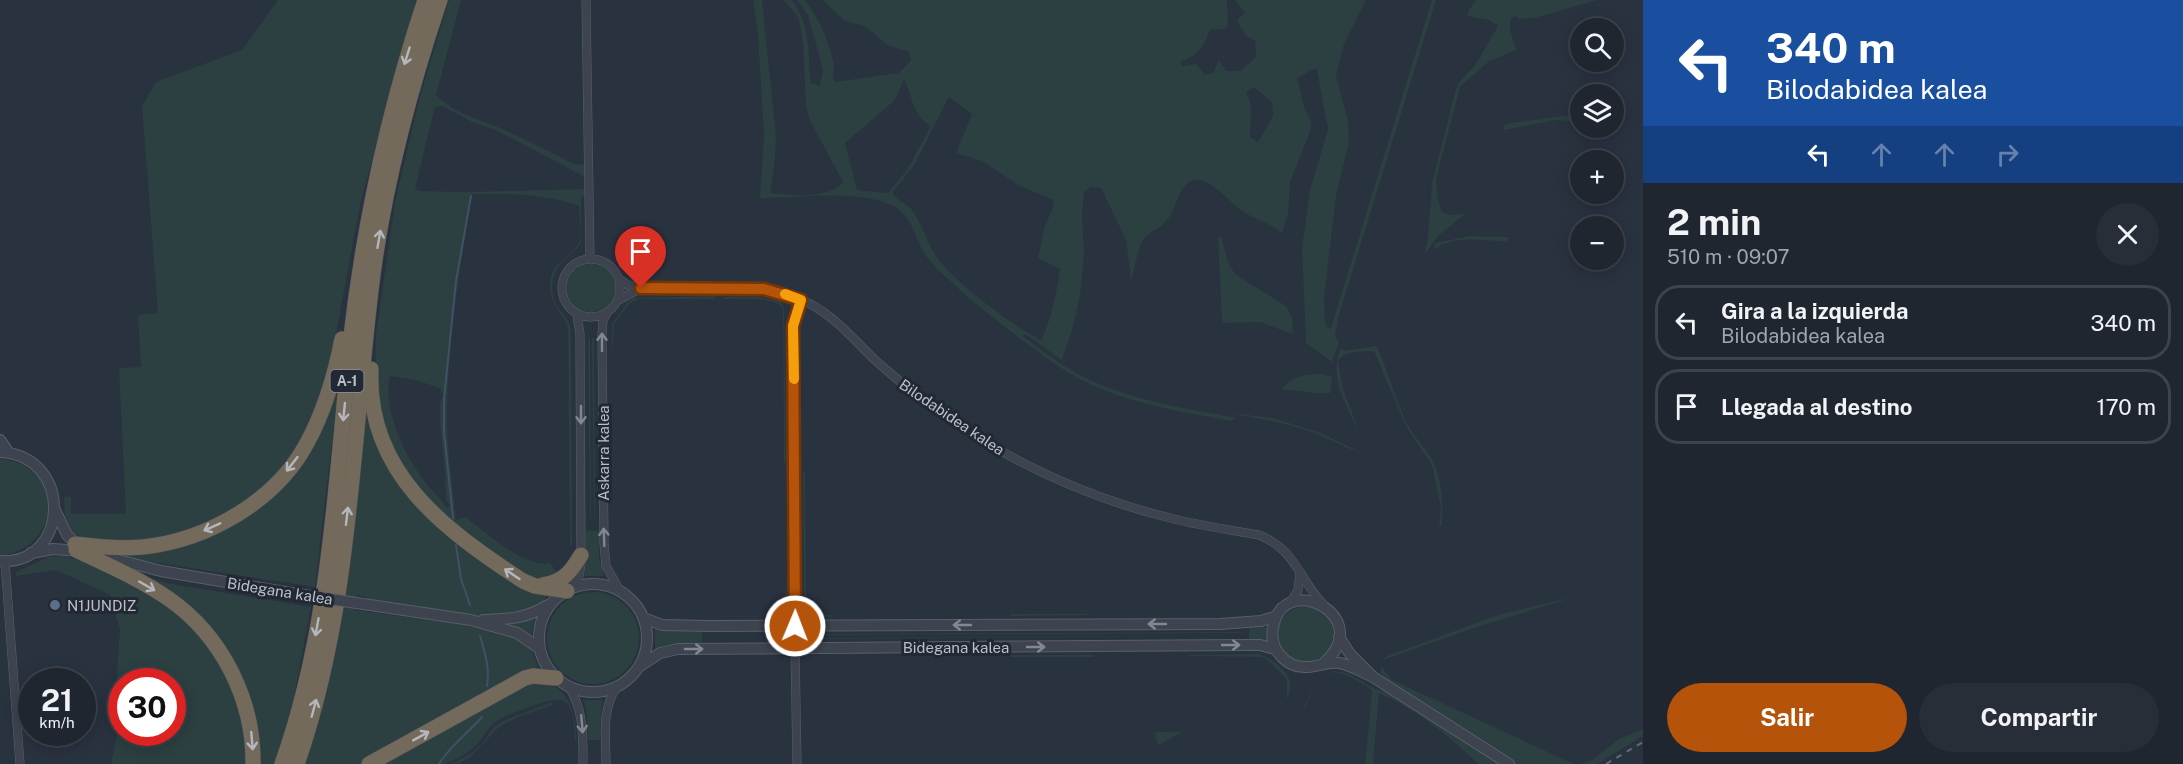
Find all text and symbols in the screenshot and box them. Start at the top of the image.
map controls [1570,18,1624,270]
button: search [1570,18,1624,72]
text: 340 m [1766,23,1896,72]
icon: left [1667,24,1745,102]
one-way arrow [401,46,412,65]
text: Bilodabidea kalea [1766,73,1988,105]
button: layers [1570,84,1624,138]
icon: left [1802,138,1835,171]
icon: ahead [1865,138,1898,171]
icon: ahead [1928,138,1961,171]
icon: right [1991,138,2024,171]
button: + [1570,150,1624,204]
text: 2 min [1667,201,1761,243]
button: close [2096,203,2159,266]
button: − [1570,216,1624,270]
pin [615,226,666,288]
one-way arrow [374,230,385,249]
icon: arrive [624,235,657,268]
text: 510 m · 09:07 [1667,245,1790,269]
text: Gira a la izquierda [1721,298,1908,324]
icon: left [1670,306,1703,339]
text: 340 m [2091,310,2156,336]
text: Bilodabidea kalea [1721,324,1885,348]
one-way arrow [596,332,608,352]
road number: A-1 [330,370,364,392]
street label: Bilodabidea kalea [896,376,1008,458]
icon: arrive [1670,390,1703,423]
text: Llegada al destino [1721,394,1912,420]
text: 170 m [2096,394,2156,420]
one-way arrow [338,402,349,422]
one-way arrow [575,404,587,424]
street label: Askarra kalea [595,405,612,501]
one-way arrow [285,456,298,472]
one-way arrow [342,507,353,527]
one-way arrow [204,522,222,534]
one-way arrow [598,527,610,547]
one-way arrow [504,568,521,580]
street label: Bidegana kalea [226,574,334,608]
one-way arrow [138,580,155,592]
position arrow [763,594,827,658]
place label: N1JUNDIZ [67,597,136,614]
marker: N1JUNDIZ [48,598,62,612]
one-way arrow [311,616,322,636]
one-way arrow [1147,618,1167,630]
one-way arrow [952,619,972,631]
street label: Bidegana kalea [903,639,1009,656]
one-way arrow [1221,639,1241,651]
one-way arrow [1026,641,1046,652]
one-way arrow [684,643,704,655]
speed limit sign: 30 [108,668,186,746]
text: 21 [41,682,73,718]
button: Salir [1667,683,1907,752]
button: Compartir [1919,683,2159,752]
one-way arrow [308,699,320,718]
text: km/h [39,714,75,731]
one-way arrow [576,714,587,734]
one-way arrow [247,730,258,750]
one-way arrow [411,730,429,741]

